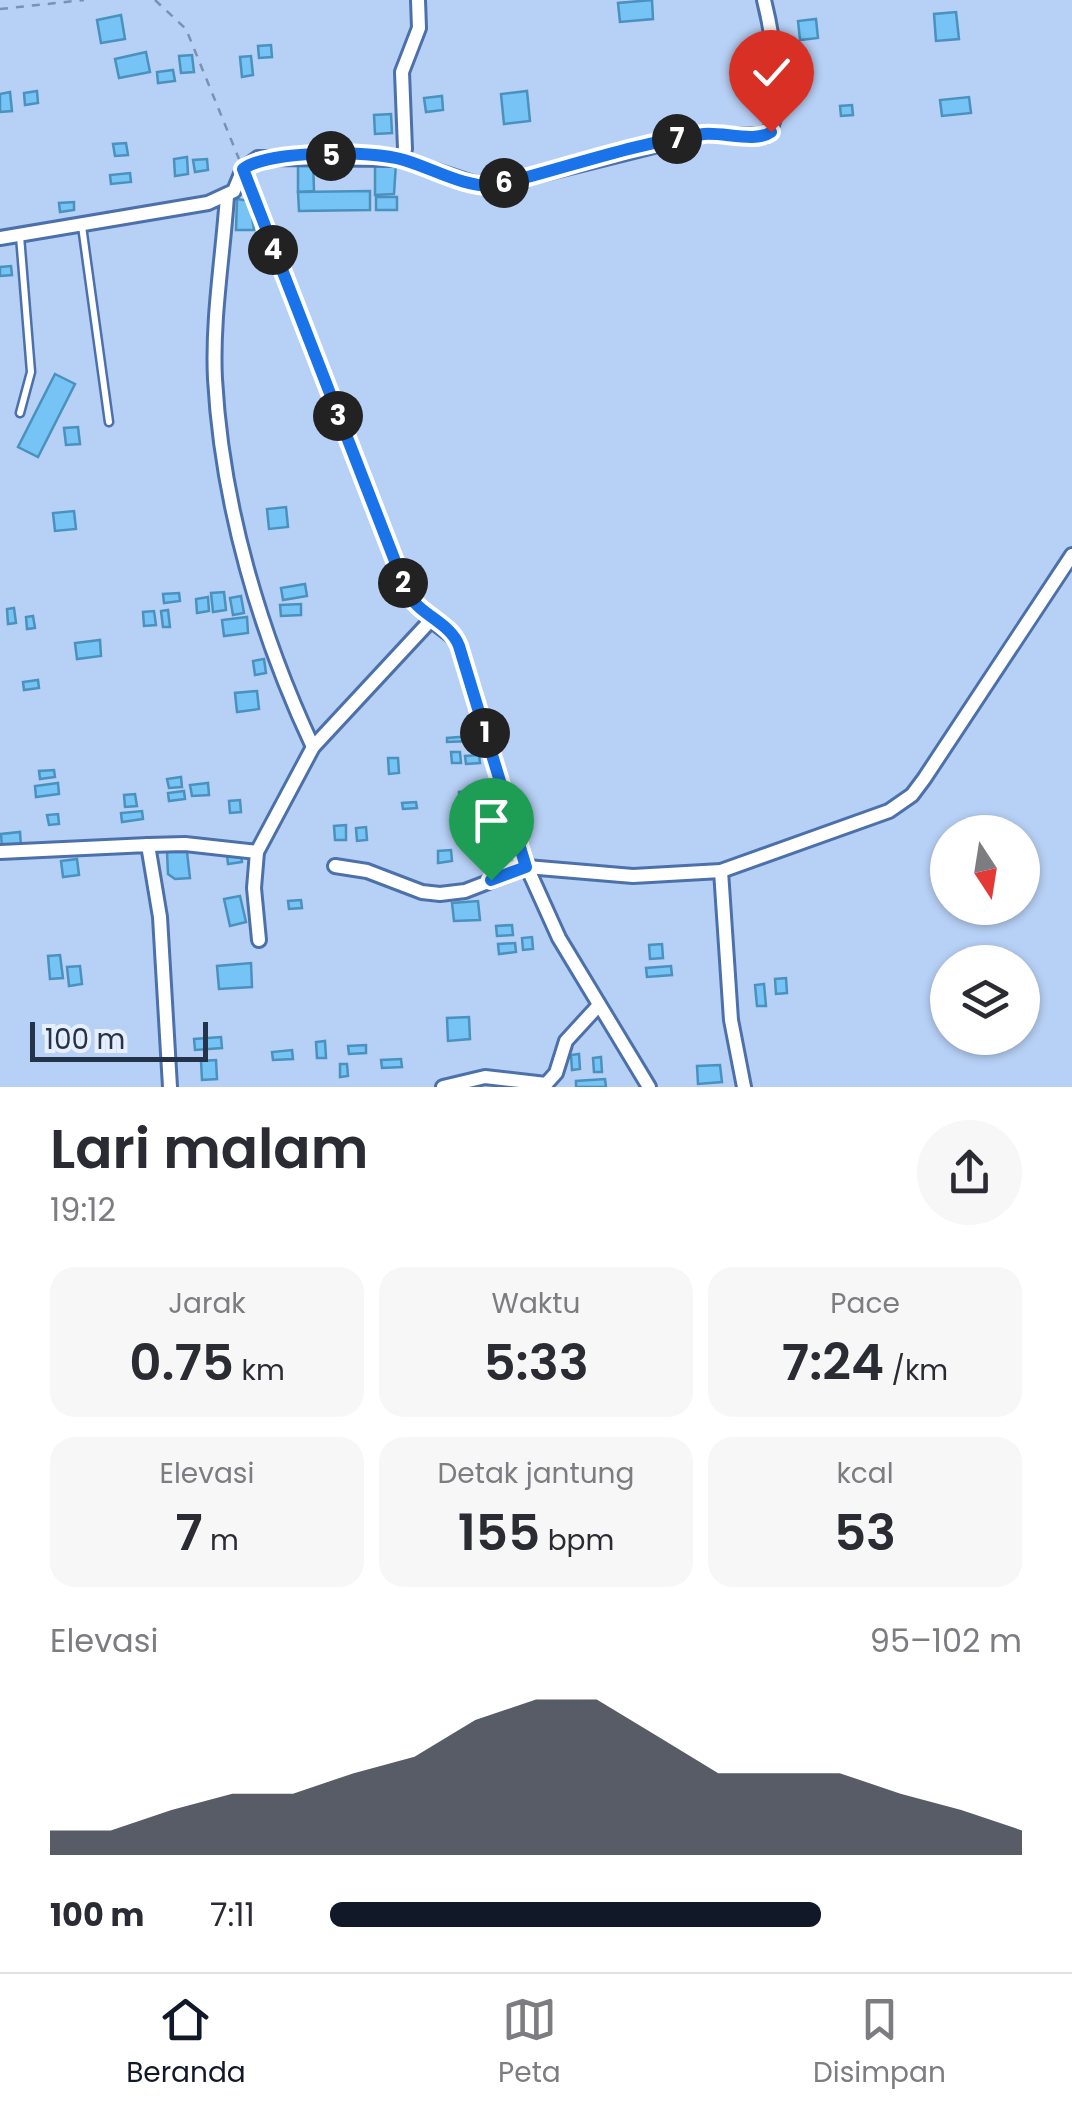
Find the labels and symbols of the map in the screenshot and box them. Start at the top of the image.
pin [729,30,814,133]
pin: 7 [652,114,702,164]
pin: 5 [306,131,356,181]
pin: 6 [479,158,529,208]
pin: 4 [248,225,298,275]
pin: 3 [313,391,363,441]
pin: 2 [378,558,428,608]
pin: 1 [460,708,510,758]
pin [449,778,534,881]
north arrow [930,815,1040,925]
scale bar [30,1017,208,1062]

